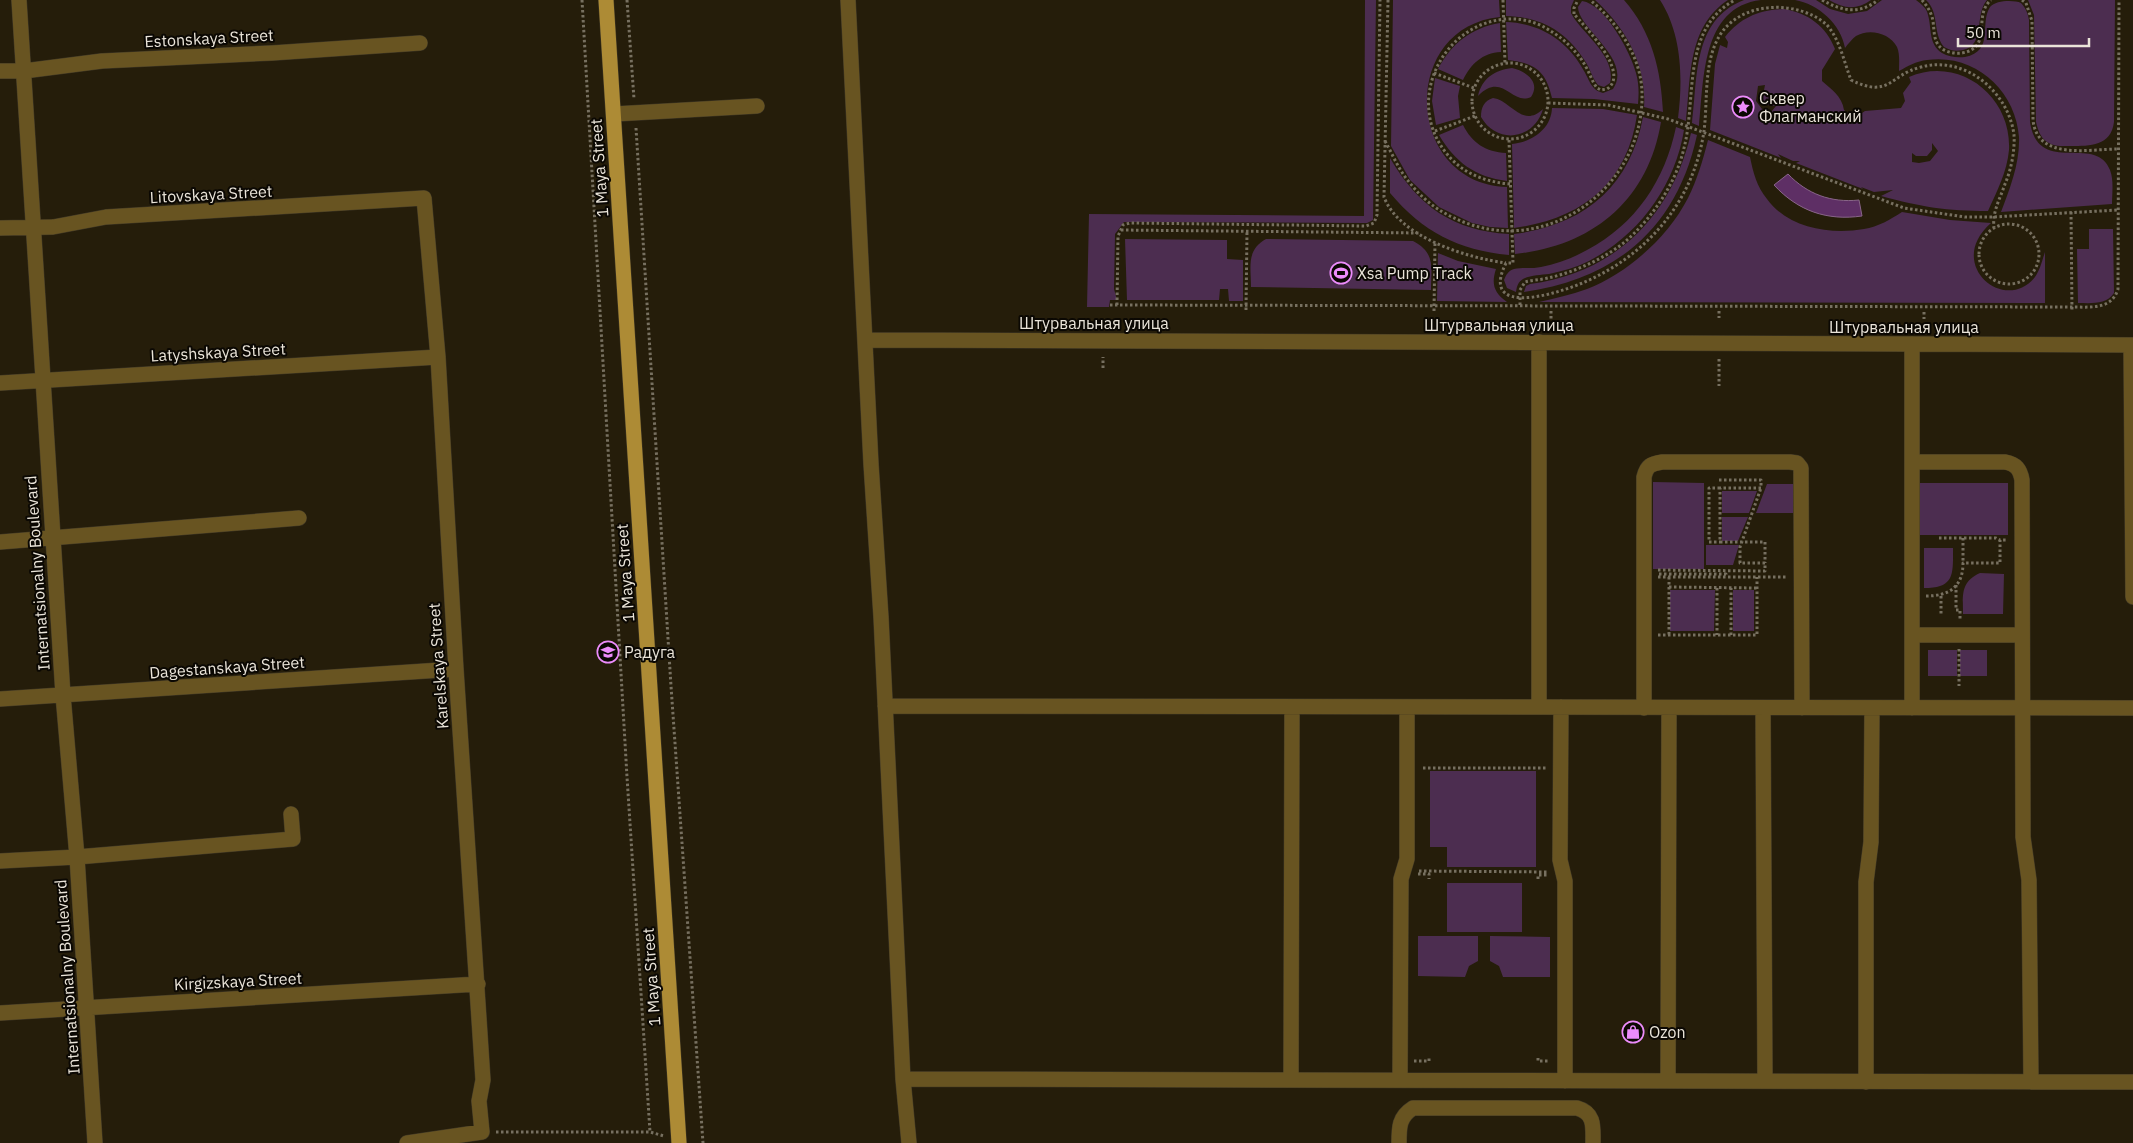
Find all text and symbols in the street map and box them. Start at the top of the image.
scale bar [1958,15,2089,47]
text: 50 m [1966,23,2001,42]
street label: Estonskaya Street [144,25,274,51]
place label: Сквер Флагманский [1759,88,1862,126]
place icon: Сквер Флагманский [1731,95,1755,119]
street label: 1 Maya Street [586,118,612,218]
street label: Litovskaya Street [149,181,273,207]
sports icon: Xsa Pump Track [1329,261,1353,285]
place label: Xsa Pump Track [1357,263,1472,283]
street label: Штурвальная улица [1019,313,1169,333]
street label: Штурвальная улица [1424,315,1574,335]
street label: Штурвальная улица [1829,317,1979,337]
street label: Latyshskaya Street [150,338,286,366]
street label: Internatsionalny Boulevard [20,475,54,671]
street label: 1 Maya Street [612,523,638,623]
street label: Karelskaya Street [424,602,452,730]
school or university icon: Радуга [596,640,620,664]
place label: Радуга [624,642,676,662]
street label: Dagestanskaya Street [149,652,305,682]
street label: Internatsionalny Boulevard [50,879,84,1075]
street label: 1 Maya Street [638,927,664,1027]
street label: Kirgizskaya Street [174,968,302,994]
shop icon: Ozon [1621,1020,1645,1044]
place label: Ozon [1649,1022,1686,1042]

